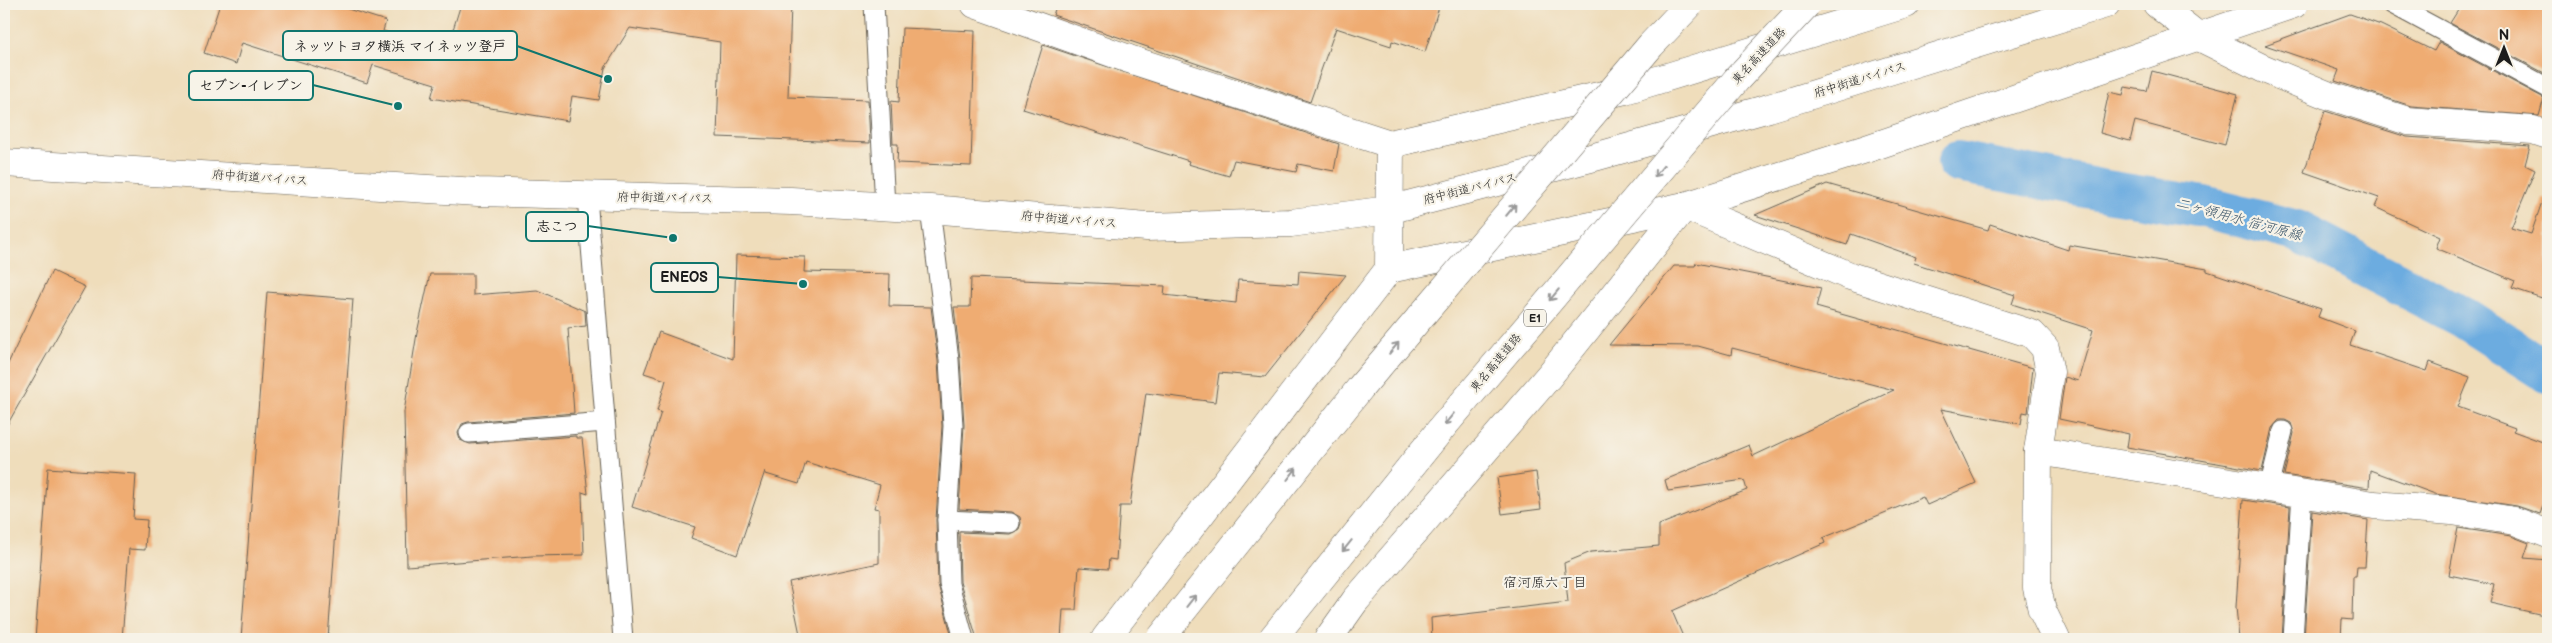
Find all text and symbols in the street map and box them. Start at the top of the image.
north arrow [2480,22,2530,72]
street label: 東名高速道路 [1729,25,1789,87]
text: N [2499,27,2509,44]
callout: ネッツトヨタ横浜 マイネッツ登戸 [283,31,517,60]
text: ネッツトヨタ横浜 マイネッツ登戸 [294,38,506,55]
street label: 府中街道バイパス [1812,59,1908,101]
callout: セブン-イレブン [189,71,313,100]
text: セブン-イレブン [199,77,303,94]
one-way arrow [1653,165,1665,178]
street label: 府中街道バイパス [212,167,308,189]
street label: 府中街道バイパス [1422,170,1518,208]
street label: 府中街道バイパス [617,190,713,206]
water label: 二ヶ領用水 宿河原線 [2174,194,2305,244]
one-way arrow [1505,204,1516,217]
street label: 府中街道バイパス [1021,208,1117,232]
callout: 志こつ [526,212,588,241]
text: 志こつ [536,218,578,235]
callout: ENEOS [651,263,718,292]
text: ENEOS [660,269,708,286]
one-way arrow [1548,289,1560,302]
road number: E1 [1524,310,1546,326]
street label: 東名高速道路 [1467,331,1525,395]
one-way arrow [1389,341,1400,354]
one-way arrow [1443,413,1455,426]
one-way arrow [1286,468,1297,481]
one-way arrow [1342,539,1353,552]
district label: 宿河原六丁目 [1503,574,1587,591]
one-way arrow [1185,595,1196,608]

